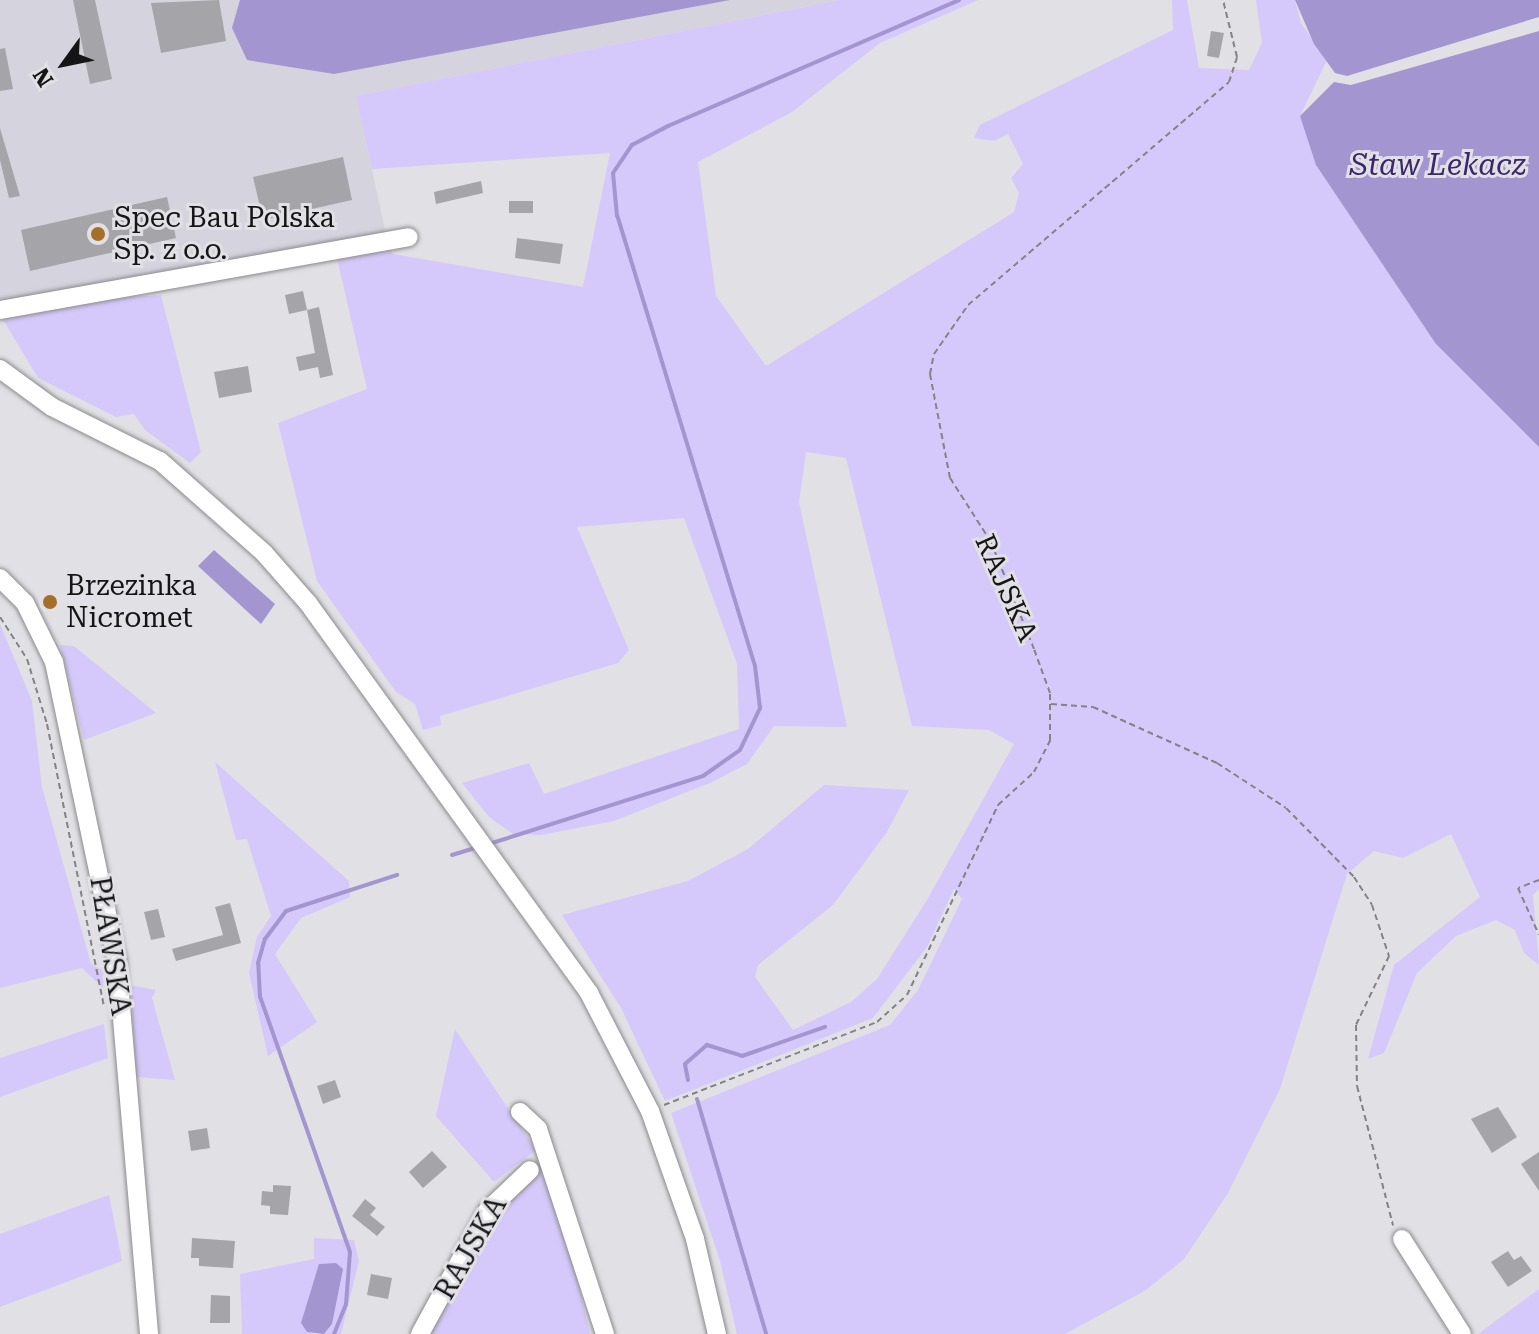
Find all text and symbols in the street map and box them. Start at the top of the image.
north arrow [24,24,104,104]
text: N [28,63,59,91]
water label: Staw Lekacz [1350,147,1526,183]
place label: Spec Bau Polska Sp. z o.o. [114,201,335,267]
marker: Spec Bau Polska Sp. z o.o. [89,225,107,243]
street label: RAJSKA [968,529,1044,647]
place label: Brzezinka Nicromet [66,569,196,635]
marker: Brzezinka Nicromet [41,593,59,611]
street label: PŁAWSKA [82,874,138,1018]
street label: RAJSKA [428,1190,514,1306]

